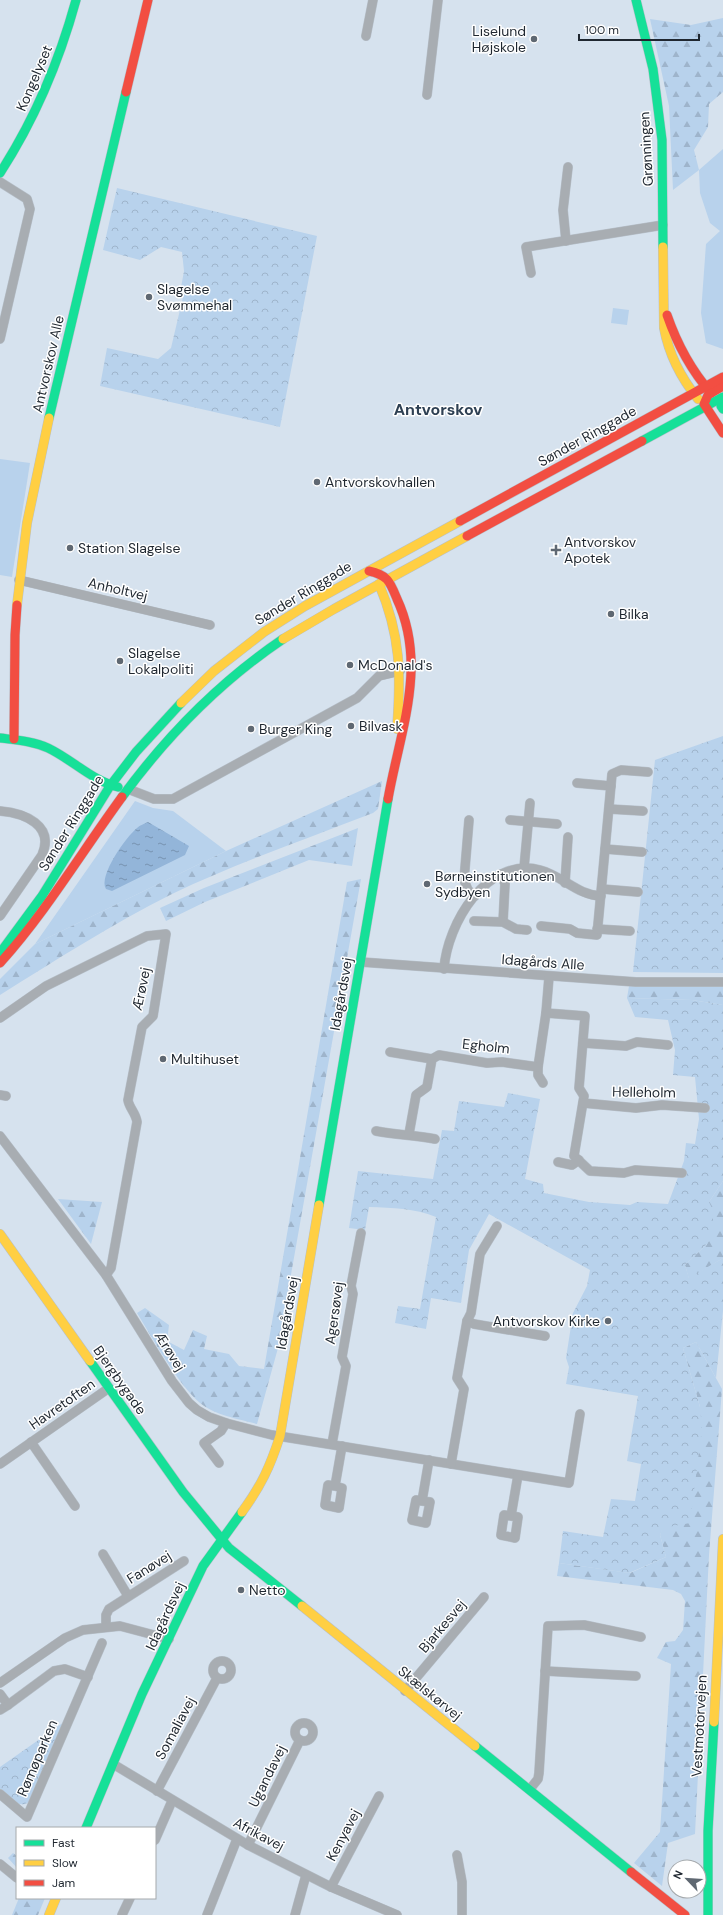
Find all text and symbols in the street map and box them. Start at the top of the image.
scale bar [579,16,699,42]
place label: Liselund Højskole [472,22,526,56]
text: 100 m [585,22,619,38]
marker: Liselund Højskole [529,34,539,44]
street label: Kongelyset [12,42,56,114]
street label: Grønningen [635,111,657,187]
place label: Slagelse Svømmehal [157,280,232,314]
marker: Slagelse Svømmehal [144,292,154,302]
street label: Antvorskov Alle [28,313,68,414]
district label: Antvorskov [394,399,482,420]
street label: Sønder Ringgade [535,401,639,470]
place label: Antvorskovhallen [325,473,435,491]
marker: Antvorskovhallen [312,477,322,487]
place label: Antvorskov Apotek [564,533,637,567]
place label: Station Slagelse [78,539,180,557]
marker: Station Slagelse [65,543,75,553]
marker: Antvorskov Apotek [551,545,561,555]
street label: Sønder Ringgade [251,557,355,629]
street label: Anholtvej [86,573,150,605]
place label: Bilka [619,605,649,623]
marker: Bilka [606,609,616,619]
place label: Slagelse Lokalpoliti [128,644,194,678]
marker: Slagelse Lokalpoliti [115,656,125,666]
place label: McDonald's [358,656,433,674]
marker: McDonald's [345,660,355,670]
place label: Bilvask [359,717,403,735]
place label: Burger King [259,720,332,738]
marker: Bilvask [346,721,356,731]
marker: Burger King [246,724,256,734]
street label: Sønder Ringgade [34,772,108,874]
place label: Børneinstitutionen Sydbyen [435,867,555,901]
marker: Børneinstitutionen Sydbyen [422,879,432,889]
street label: Idagårds Alle [501,950,585,974]
street label: Idagårdsvej [326,956,356,1032]
street label: Ærøvej [128,966,154,1012]
street label: Egholm [461,1035,511,1057]
place label: Multihuset [171,1050,239,1068]
marker: Multihuset [158,1054,168,1064]
street label: Helleholm [612,1082,676,1102]
street label: Idagårdsvej [272,1275,302,1351]
street label: Agersøvej [321,1280,347,1346]
place label: Antvorskov Kirke [493,1312,600,1330]
marker: Antvorskov Kirke [603,1316,613,1326]
street label: Ærøvej [151,1328,189,1374]
street label: Bjergbygade [90,1342,150,1418]
street label: Havretoften [25,1375,99,1433]
street label: Fanøvej [123,1546,175,1588]
street label: Idagårdsvej [141,1579,189,1653]
place label: Netto [249,1581,285,1599]
marker: Netto [236,1585,246,1595]
street label: Bjarkesvej [414,1596,470,1656]
street label: Skælskørvej [394,1662,466,1724]
street label: Vestmotorvejen [687,1674,711,1778]
street label: Somaliavej [151,1693,199,1763]
street label: Rømøparken [13,1717,61,1799]
street label: Ugandavej [244,1742,290,1810]
street label: Kenyavej [322,1806,364,1864]
street label: Afrikavej [230,1813,288,1855]
legend [16,1827,156,1899]
text: Fast [52,1835,75,1851]
text: Slow [52,1855,78,1871]
north arrow [667,1859,707,1899]
text: N [670,1868,686,1881]
text: Jam [52,1875,75,1891]

